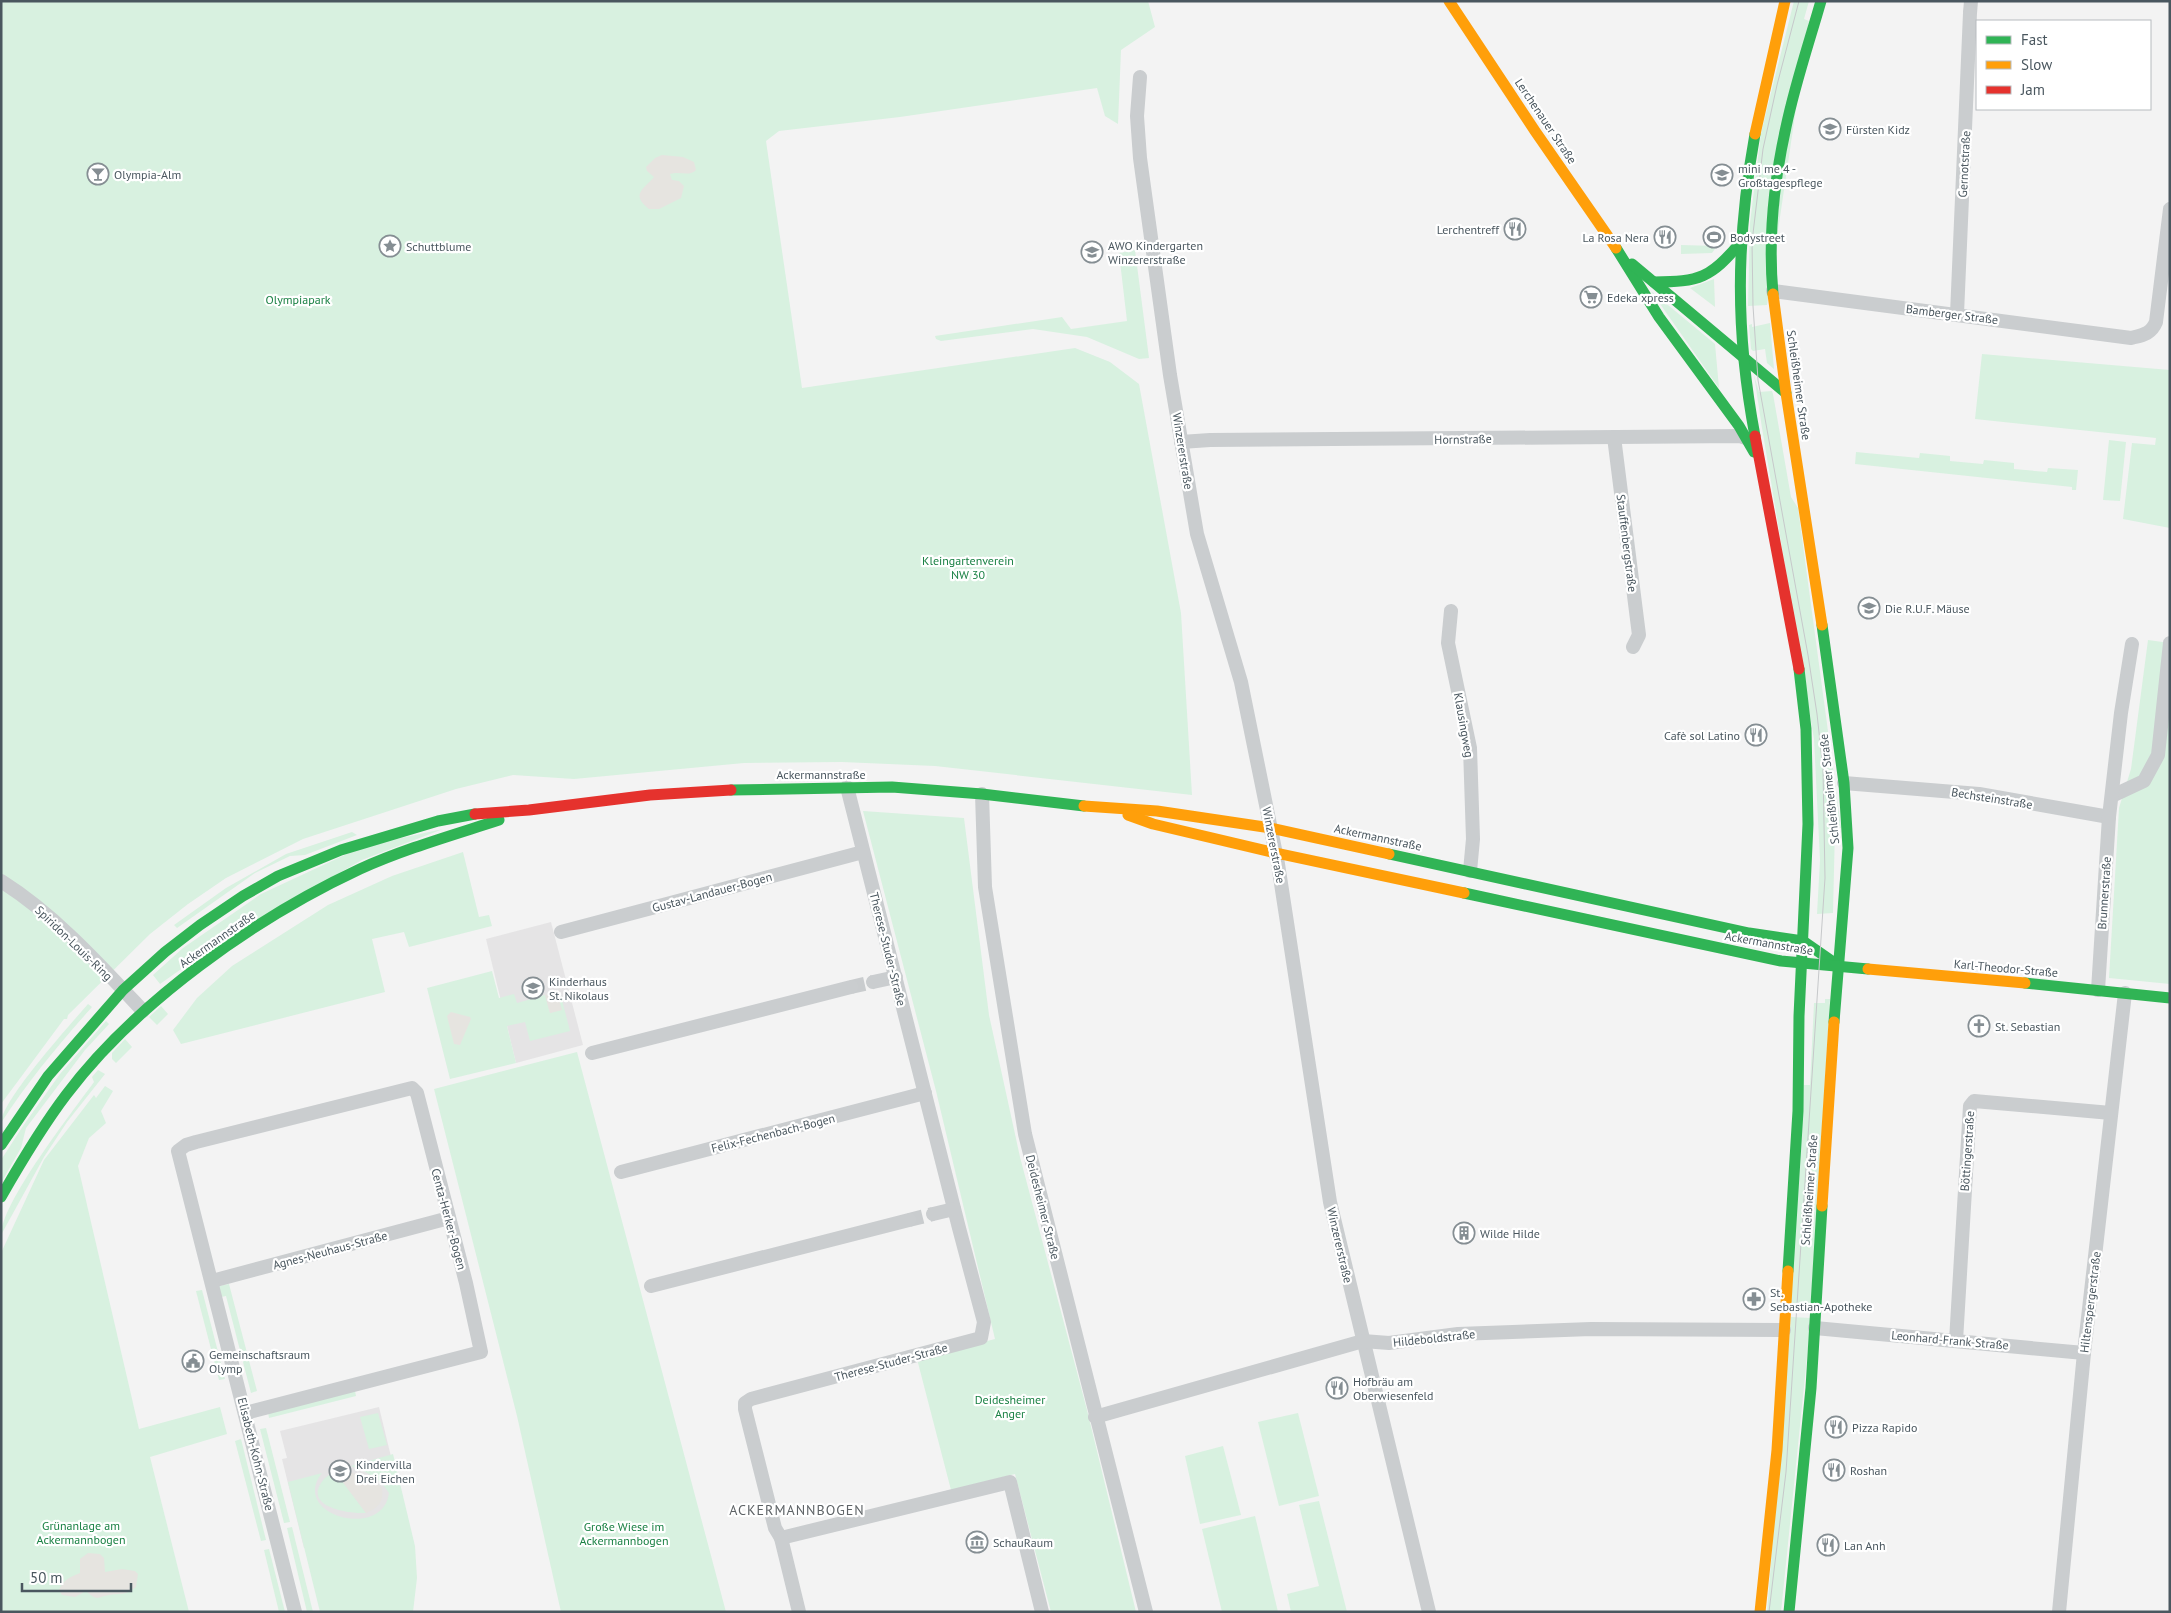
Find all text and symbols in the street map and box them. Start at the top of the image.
legend [1976,20,2151,110]
text: Fast [2021,30,2048,49]
text: Slow [2021,55,2052,74]
street label: Lerchenauer Straße [1512,75,1580,167]
text: Jam [2020,80,2045,99]
school or university icon: Fürsten Kidz [1818,117,1842,141]
place label: Fürsten Kidz [1846,122,1910,137]
street label: Gernotstraße [1955,130,1973,198]
place label: mini me 4 - Großtagespflege [1738,161,1823,190]
bar icon: Olympia-Alm [86,162,110,186]
school or university icon: mini me 4 - Großtagespflege [1710,163,1734,187]
place label: Olympia-Alm [114,167,181,182]
restaurant icon: Lerchentreff [1503,217,1527,241]
place label: Lerchentreff [1437,222,1500,237]
restaurant icon: La Rosa Nera [1653,225,1677,249]
sports icon: Bodystreet [1702,225,1726,249]
place label: La Rosa Nera [1582,230,1649,245]
place label: Bodystreet [1730,230,1785,245]
place icon: Schuttblume [378,234,402,258]
place label: AWO Kindergarten Winzererstraße [1108,238,1203,267]
place label: Schuttblume [406,239,471,254]
school or university icon: AWO Kindergarten Winzererstraße [1080,240,1104,264]
supermarket icon: Edeka xpress [1579,285,1603,309]
place label: Edeka xpress [1607,290,1674,305]
park label: Olympiapark [266,292,331,307]
street label: Bamberger Straße [1905,301,1999,327]
street label: Schleißheimer Straße [1784,329,1814,441]
street label: Winzererstraße [1170,412,1196,490]
street label: Hornstraße [1434,431,1492,447]
street label: Stauffenbergstraße [1614,493,1640,593]
park label: Kleingartenverein NW 30 [922,553,1014,582]
school or university icon: Die R.U.F. Mäuse [1857,596,1881,620]
place label: Die R.U.F. Mäuse [1885,601,1970,616]
street label: Klausingweg [1451,691,1477,759]
restaurant icon: Cafè sol Latino [1744,723,1768,747]
place label: Cafè sol Latino [1664,728,1740,743]
street label: Schleißheimer Straße [1816,733,1842,845]
street label: Ackermannstraße [776,767,866,782]
street label: Bechsteinstraße [1950,784,2034,812]
street label: Winzererstraße [1259,805,1289,885]
street label: Ackermannstraße [1333,820,1423,854]
street label: Brunnerstraße [2094,856,2114,930]
street label: Gustav-Landauer-Bogen [650,869,774,915]
street label: Therese-Studer-Straße [867,891,909,1007]
street label: Spiridon-Louis-Ring [32,902,116,984]
street label: Ackermannstraße [176,907,258,971]
street label: Ackermannstraße [1724,928,1814,958]
street label: Karl-Theodor-Straße [1953,956,2059,980]
place label: Kinderhaus St. Nikolaus [549,974,609,1003]
school or university icon: Kinderhaus St. Nikolaus [521,976,545,1000]
church icon: St. Sebastian [1967,1014,1991,1038]
place label: St. Sebastian [1995,1019,2060,1034]
street label: Felix-Fechenbach-Bogen [710,1110,836,1156]
street label: Böttingerstraße [1957,1110,1977,1192]
street label: Schleißheimer Straße [1798,1134,1820,1246]
street label: Deidesheimer Straße [1023,1153,1063,1261]
street label: Centa-Herker-Bogen [428,1167,470,1271]
street label: Winzererstraße [1324,1206,1356,1284]
building icon: Wilde Hilde [1452,1221,1476,1245]
place label: Wilde Hilde [1480,1226,1540,1241]
street label: Agnes-Neuhaus-Straße [271,1227,389,1273]
street label: Hiltenspergerstraße [2076,1250,2104,1354]
place label: St. Sebastian-Apotheke [1770,1285,1872,1314]
pharmacy icon: St. Sebastian-Apotheke [1742,1287,1766,1311]
street label: Hildeboldstraße [1392,1326,1476,1350]
street label: Leonhard-Frank-Straße [1891,1327,2009,1353]
street label: Therese-Studer-Straße [833,1340,949,1384]
place label: Gemeinschaftsraum Olymp [209,1347,310,1376]
public building icon: Gemeinschaftsraum Olymp [181,1349,205,1373]
place label: Hofbräu am Oberwiesenfeld [1353,1374,1433,1403]
restaurant icon: Hofbräu am Oberwiesenfeld [1325,1376,1349,1400]
park label: Deidesheimer Anger [975,1392,1045,1421]
street label: Elisabeth-Kohn-Straße [235,1396,277,1512]
restaurant icon: Pizza Rapido [1824,1415,1848,1439]
place label: Pizza Rapido [1852,1420,1917,1435]
place label: Kindervilla Drei Eichen [356,1457,415,1486]
restaurant icon: Roshan [1822,1458,1846,1482]
school or university icon: Kindervilla Drei Eichen [328,1459,352,1483]
place label: Roshan [1850,1463,1887,1478]
district label: ACKERMANNBOGEN [729,1501,865,1519]
park label: Grünanlage am Ackermannbogen [37,1518,125,1547]
park label: Große Wiese im Ackermannbogen [580,1519,668,1548]
museum icon: SchauRaum [965,1530,989,1554]
restaurant icon: Lan Anh [1816,1533,1840,1557]
place label: SchauRaum [993,1535,1053,1550]
place label: Lan Anh [1844,1538,1885,1553]
scale bar [22,1560,131,1592]
text: 50 m [30,1568,63,1587]

